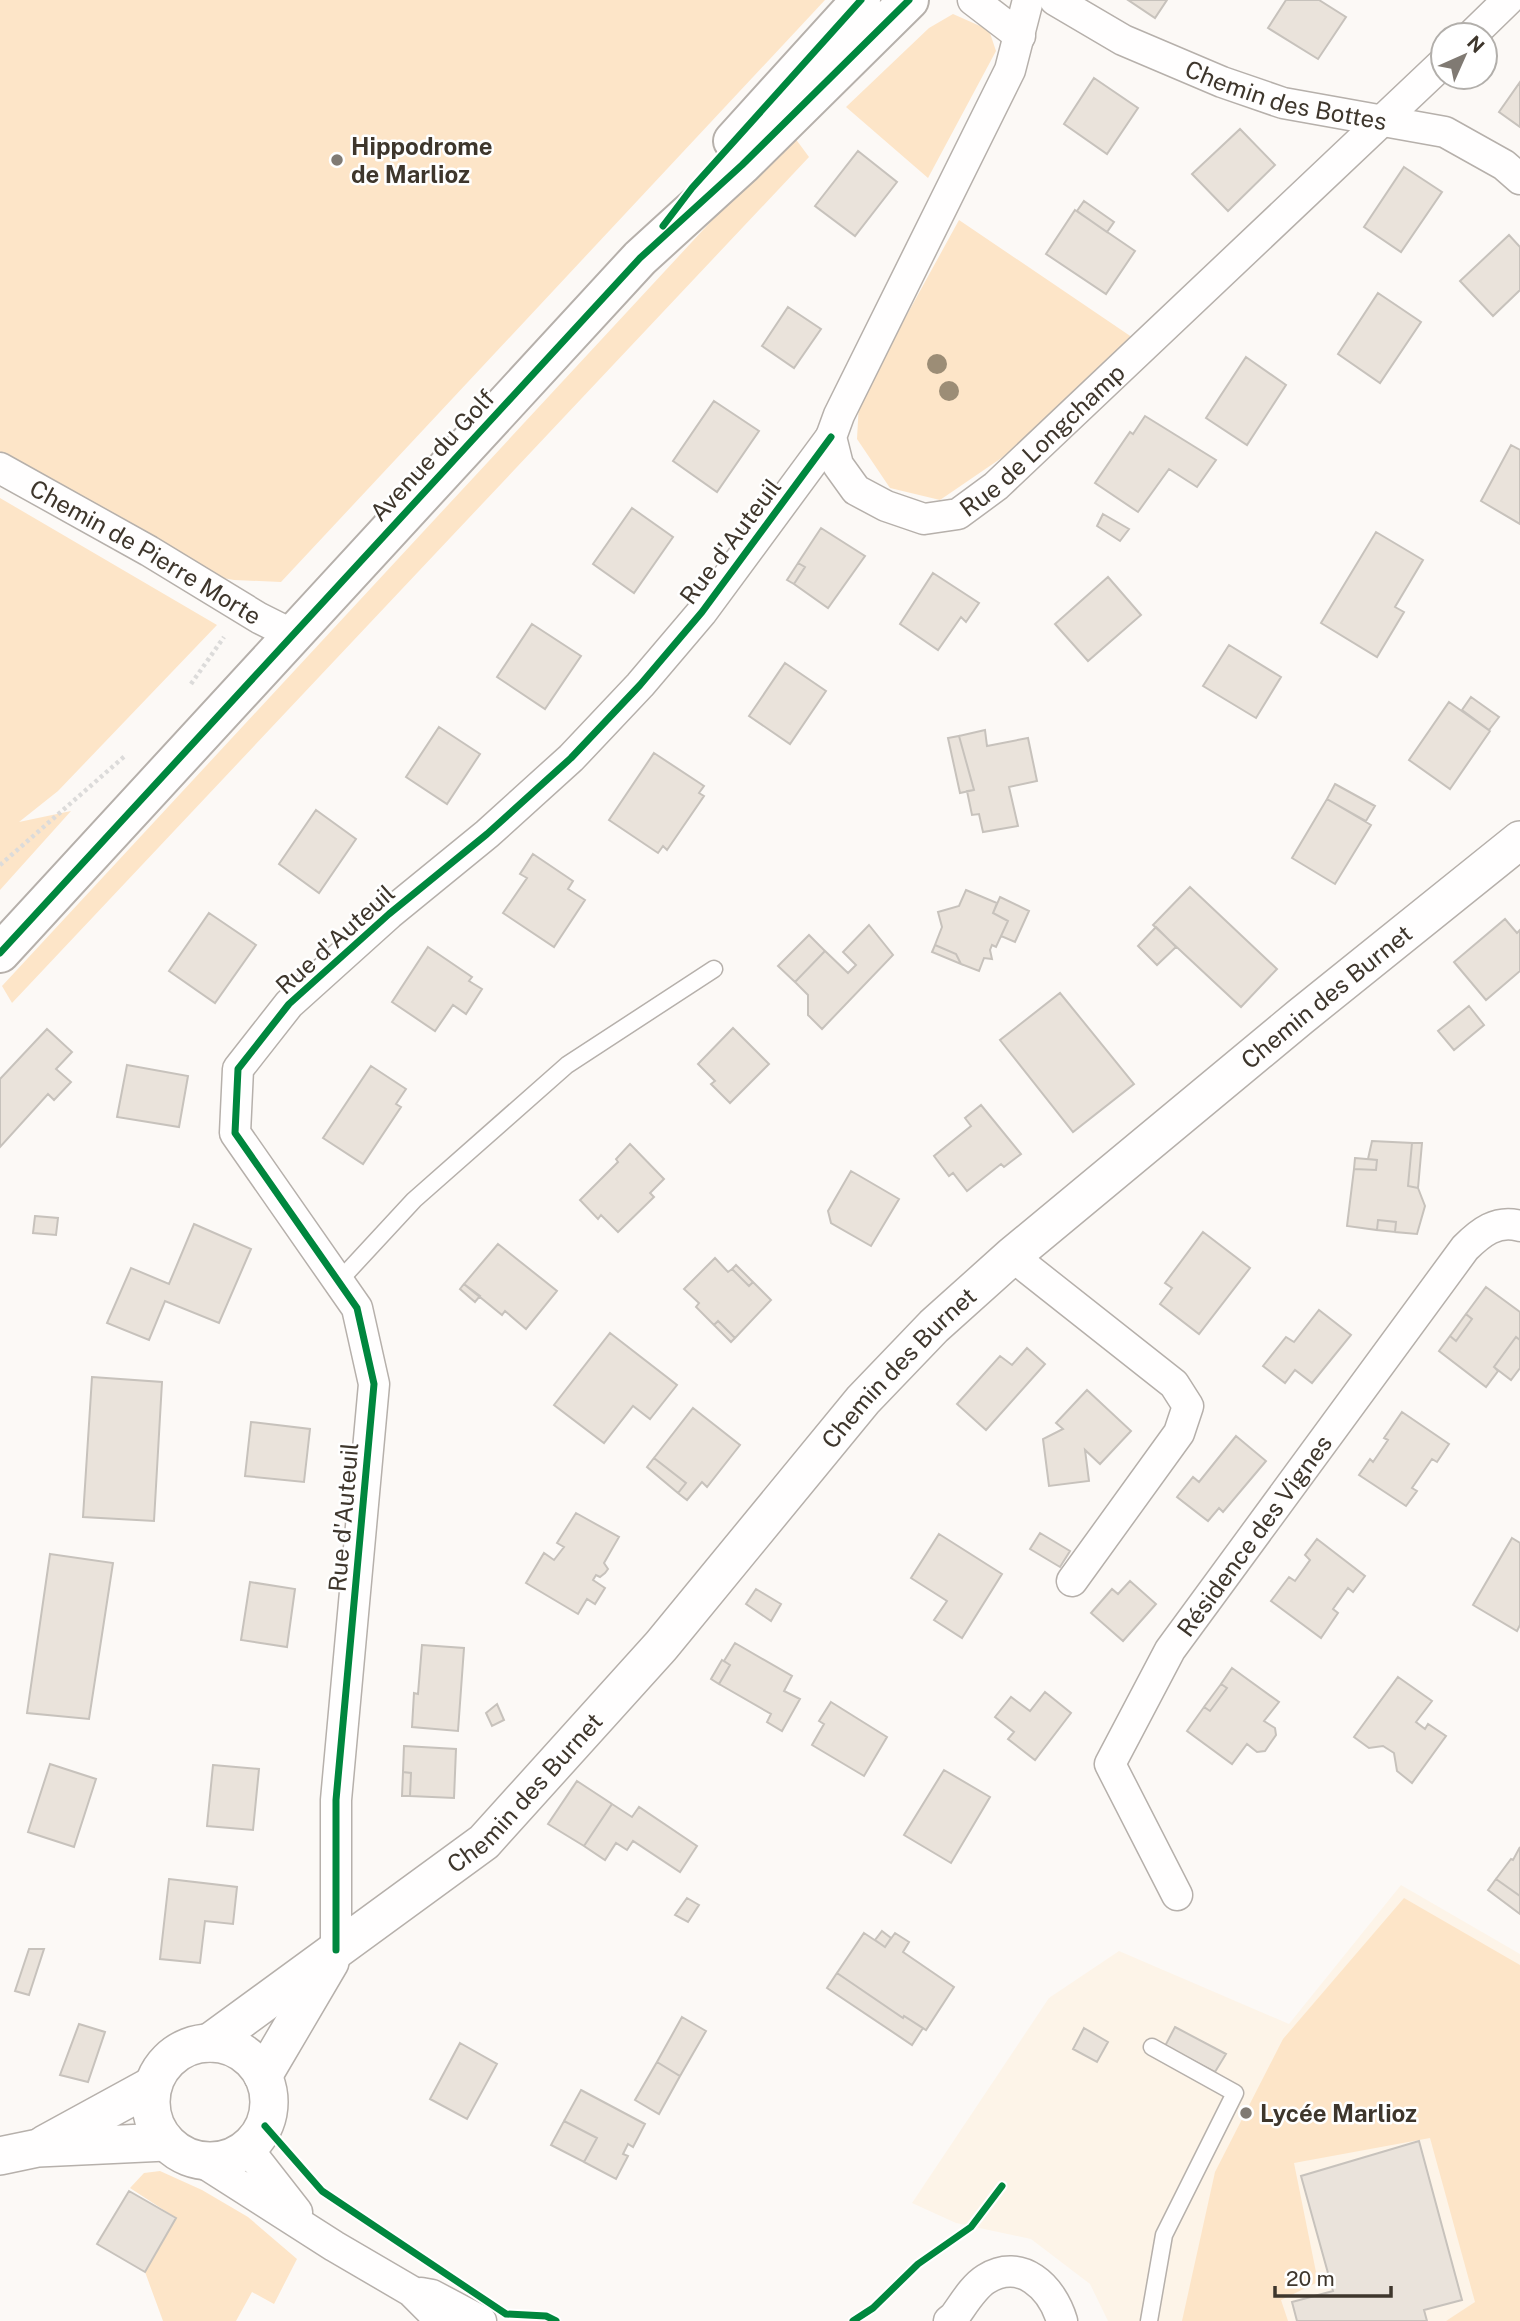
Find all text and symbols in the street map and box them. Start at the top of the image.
north arrow [1429,21,1499,91]
text: N [1463,31,1489,57]
street label: Chemin des Bottes [1181,54,1389,135]
place label: Hippodrome de Marlioz [351,132,493,188]
marker: Hippodrome de Marlioz [329,152,345,168]
street label: Rue de Longchamp [954,358,1130,522]
street label: Avenue du Golf [364,384,500,526]
street label: Rue d'Auteuil [674,473,786,609]
street label: Chemin de Pierre Morte [25,474,266,630]
street label: Rue d'Auteuil [270,878,400,1000]
street label: Chemin des Burnet [1235,919,1417,1074]
street label: Chemin des Burnet [815,1281,982,1454]
street label: Résidence des Vignes [1171,1429,1337,1642]
street label: Rue d'Auteuil [323,1441,363,1593]
street label: Chemin des Burnet [441,1707,608,1878]
place label: Lycée Marlioz [1260,2099,1417,2127]
marker: Lycée Marlioz [1238,2105,1254,2121]
scale bar [1275,2254,1390,2298]
text: 20 m [1286,2266,1335,2291]

